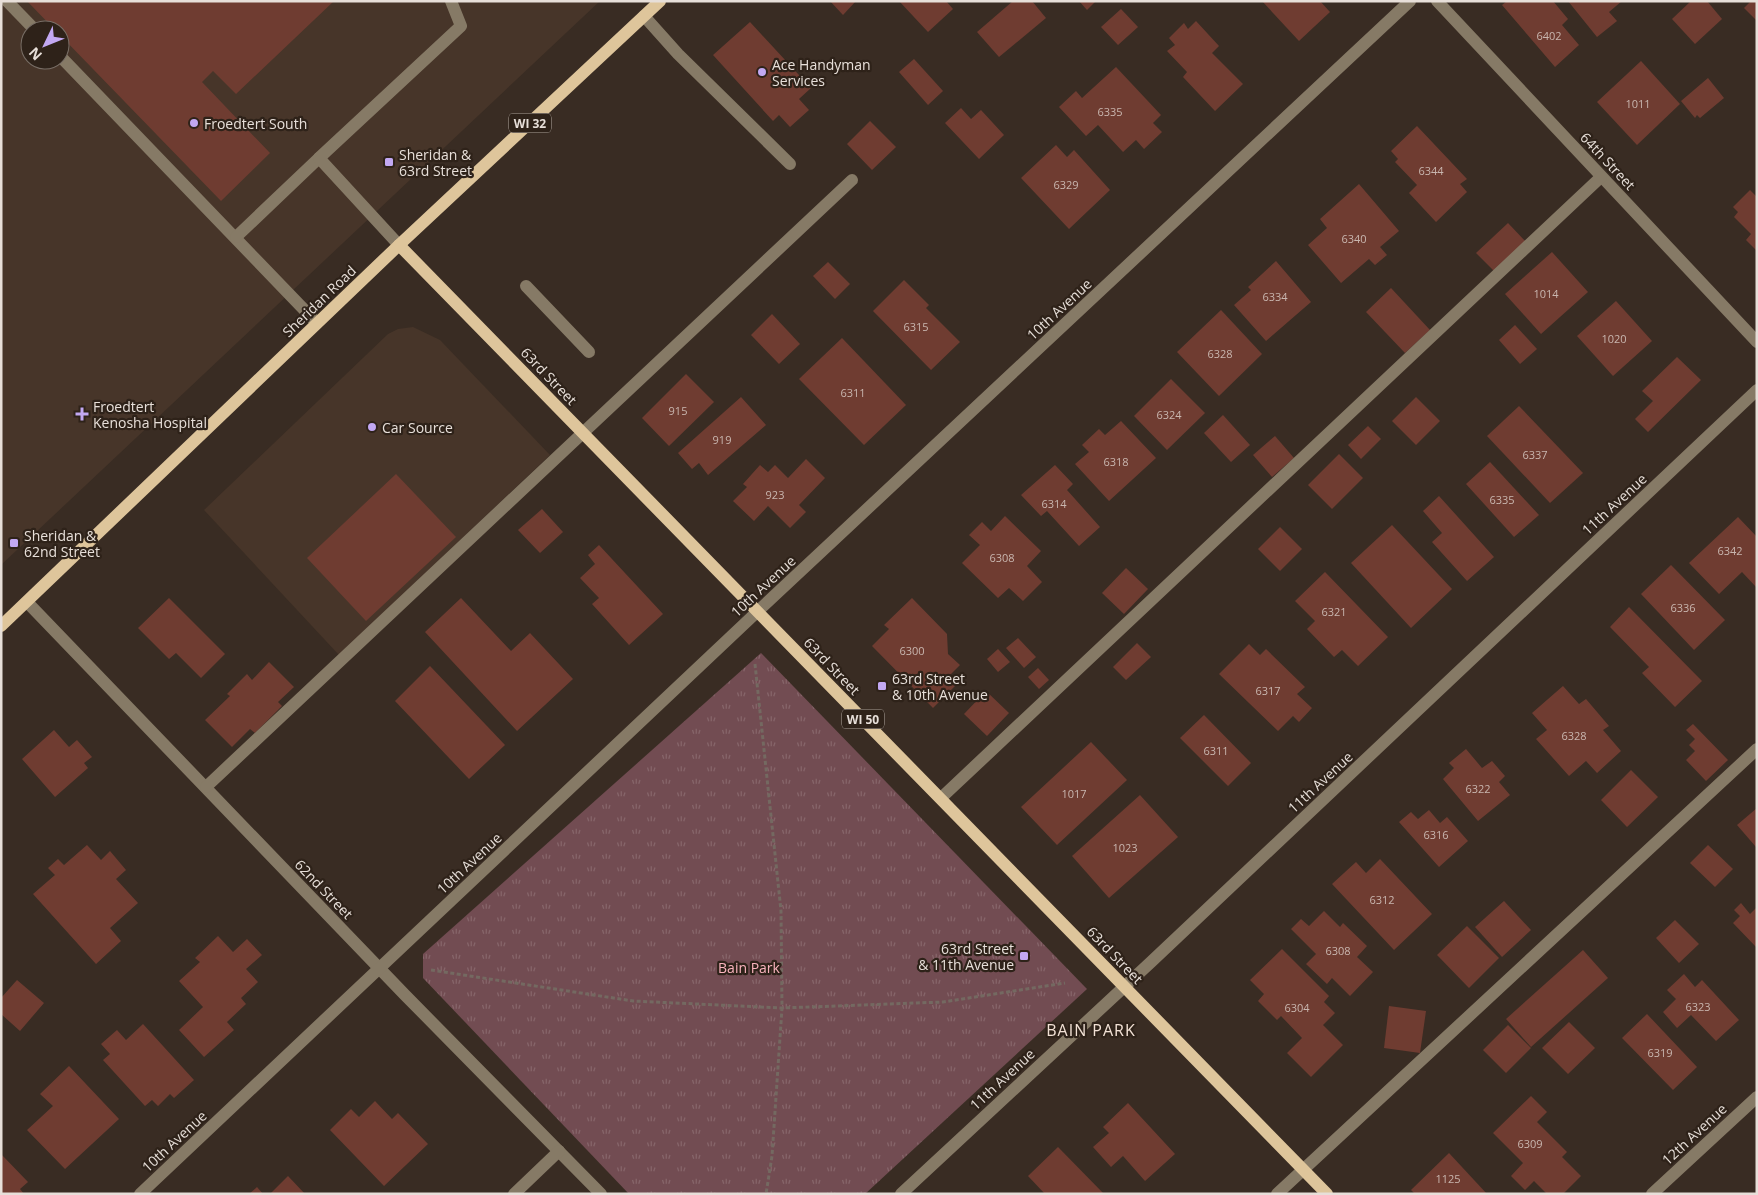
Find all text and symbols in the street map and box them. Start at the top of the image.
north arrow [20,20,70,70]
house number: 6402 [1536,28,1562,43]
text: N [24,44,46,65]
place label: Ace Handyman Services [772,55,871,90]
marker: Ace Handyman Services [756,66,768,78]
house number: 1011 [1625,96,1651,111]
house number: 6335 [1097,104,1123,119]
place label: Froedtert South [204,114,307,133]
road number: WI 32 [509,114,551,132]
marker: Froedtert South [188,117,200,129]
street label: 64th Street [1576,128,1640,194]
place label: Sheridan & 63rd Street [399,145,472,180]
marker: Sheridan & 63rd Street [383,156,395,168]
house number: 6344 [1418,163,1444,178]
house number: 6329 [1053,177,1079,192]
house number: 6340 [1341,231,1367,246]
street label: Sheridan Road [278,261,360,341]
street label: 10th Avenue [1023,274,1096,344]
house number: 1014 [1533,286,1559,301]
house number: 6334 [1262,289,1288,304]
house number: 6315 [903,319,929,334]
house number: 1020 [1601,331,1627,346]
street label: 63rd Street [517,343,581,409]
house number: 6328 [1207,346,1233,361]
house number: 6311 [840,385,866,400]
place label: Froedtert Kenosha Hospital [93,397,207,432]
house number: 915 [669,403,687,418]
marker: Froedtert Kenosha Hospital [75,407,89,421]
house number: 6324 [1156,407,1182,422]
place label: Car Source [382,418,453,437]
marker: Car Source [366,421,378,433]
house number: 919 [713,432,731,447]
house number: 6337 [1522,447,1548,462]
house number: 6318 [1103,454,1129,469]
street label: 11th Avenue [1578,469,1651,539]
house number: 923 [766,487,784,502]
house number: 6335 [1489,492,1515,507]
house number: 6314 [1041,496,1067,511]
place label: Sheridan & 62nd Street [24,526,100,561]
marker: Sheridan & 62nd Street [8,537,20,549]
house number: 6342 [1717,543,1743,558]
house number: 6308 [989,550,1015,565]
street label: 10th Avenue [727,551,800,621]
house number: 6336 [1670,600,1696,615]
house number: 6321 [1321,604,1347,619]
street label: 63rd Street [800,633,864,699]
house number: 6300 [899,643,925,658]
place label: 63rd Street & 10th Avenue [892,669,988,704]
marker: 63rd Street & 10th Avenue [876,680,888,692]
house number: 6317 [1255,683,1281,698]
road number: WI 50 [842,710,884,729]
house number: 6328 [1561,728,1587,743]
house number: 6311 [1203,743,1229,758]
street label: 11th Avenue [1284,747,1357,817]
house number: 6322 [1465,781,1491,796]
house number: 1017 [1061,786,1087,801]
house number: 6316 [1423,827,1449,842]
street label: 10th Avenue [433,828,506,898]
house number: 1023 [1112,840,1138,855]
street label: 62nd Street [291,855,357,923]
house number: 6312 [1369,892,1395,907]
street label: 63rd Street [1083,922,1147,988]
place label: 63rd Street & 11th Avenue [918,939,1014,974]
house number: 6308 [1325,943,1351,958]
marker: 63rd Street & 11th Avenue [1018,950,1030,962]
park label: Bain Park [718,958,781,977]
house number: 6323 [1685,999,1711,1014]
house number: 6304 [1284,1000,1310,1015]
district label: BAIN PARK [1046,1019,1136,1041]
street label: 11th Avenue [966,1044,1039,1114]
house number: 6319 [1647,1045,1673,1060]
street label: 12th Avenue [1658,1099,1731,1169]
street label: 10th Avenue [138,1106,211,1176]
house number: 6309 [1517,1136,1543,1151]
house number: 1125 [1435,1171,1461,1186]

